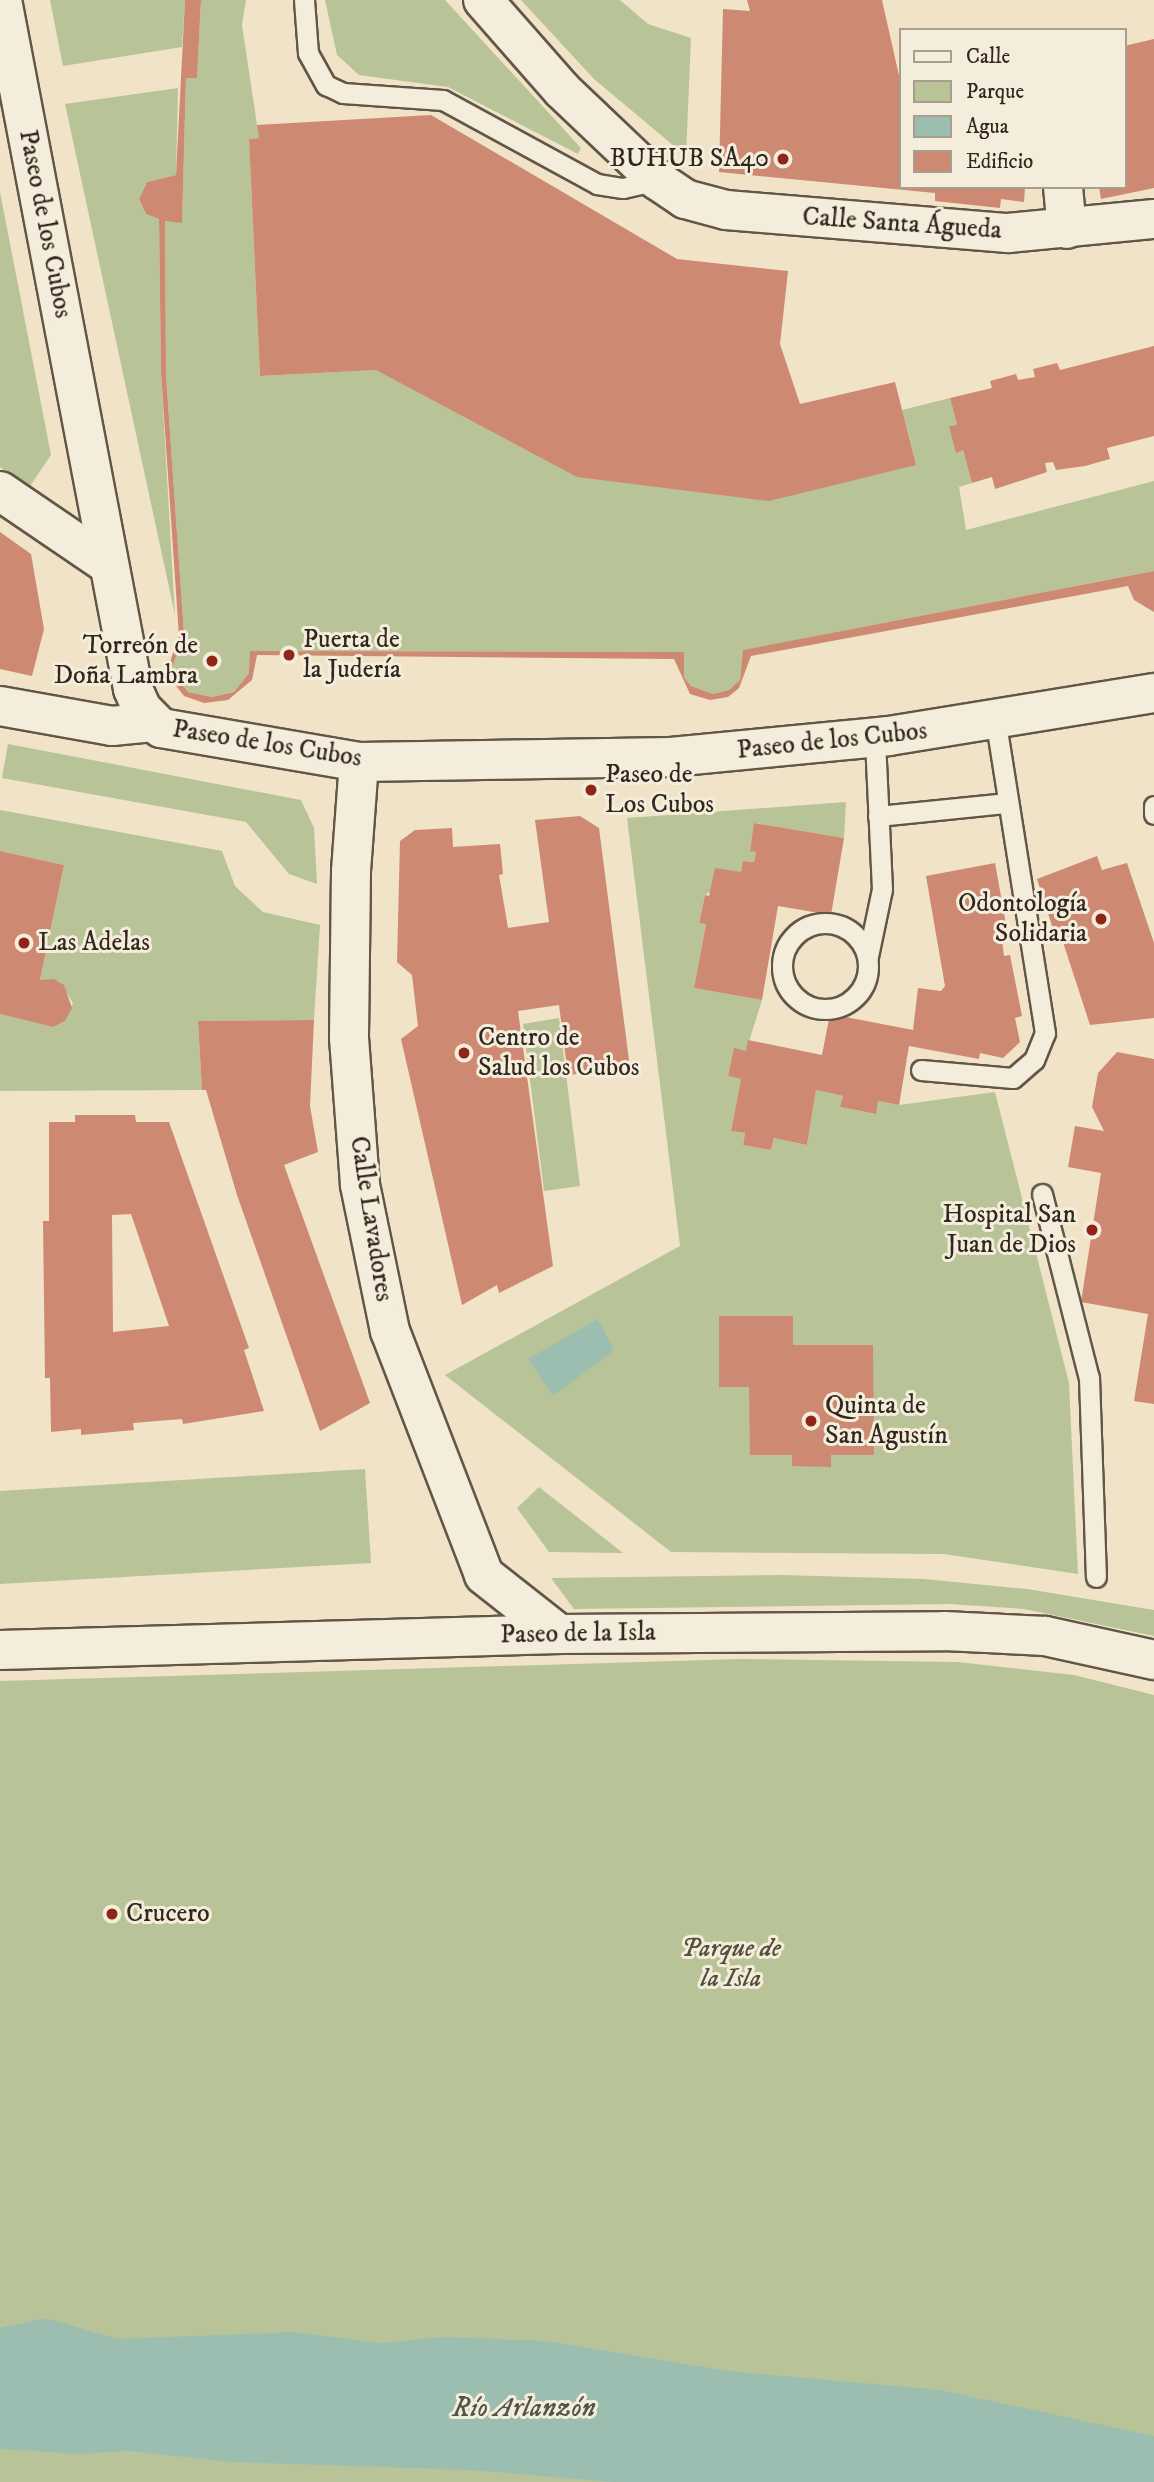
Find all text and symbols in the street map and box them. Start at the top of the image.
legend [898,28,1126,189]
text: Calle [966,44,1010,70]
text: Parque [966,79,1024,105]
text: Agua [966,114,1009,140]
street label: Paseo de los Cubos [11,127,79,321]
place label: BUHUB SA40 [609,143,769,175]
text: Edificio [966,149,1033,175]
marker: BUHUB SA40 [775,151,791,167]
street label: Calle Santa Águeda [801,201,1003,247]
place label: Puerta de la Judería [303,624,401,686]
place label: Torreón de Doña Lambra [54,630,198,692]
marker: Puerta de la Judería [281,647,297,663]
marker: Torreón de Doña Lambra [204,653,220,669]
street label: Paseo de los Cubos [170,714,364,774]
street label: Paseo de los Cubos [735,715,929,767]
place label: Paseo de Los Cubos [605,759,714,820]
marker: Paseo de Los Cubos [583,782,599,798]
place label: Odontología Solidaria [958,888,1087,950]
marker: Odontología Solidaria [1093,911,1109,927]
place label: Las Adelas [38,927,150,959]
marker: Las Adelas [16,935,32,951]
place label: Centro de Salud los Cubos [478,1022,639,1084]
marker: Centro de Salud los Cubos [456,1045,472,1061]
street label: Calle Lavadores [343,1134,399,1304]
place label: Hospital San Juan de Dios [943,1199,1076,1260]
marker: Hospital San Juan de Dios [1082,1220,1102,1240]
place label: Quinta de San Agustín [825,1390,948,1452]
marker: Quinta de San Agustín [803,1413,819,1429]
street label: Paseo de la Isla [500,1617,656,1651]
place label: Crucero [126,1898,210,1930]
marker: Crucero [104,1906,120,1922]
park label: Parque de la Isla [681,1933,781,1994]
water label: Río Arlanzón [452,2391,596,2425]

